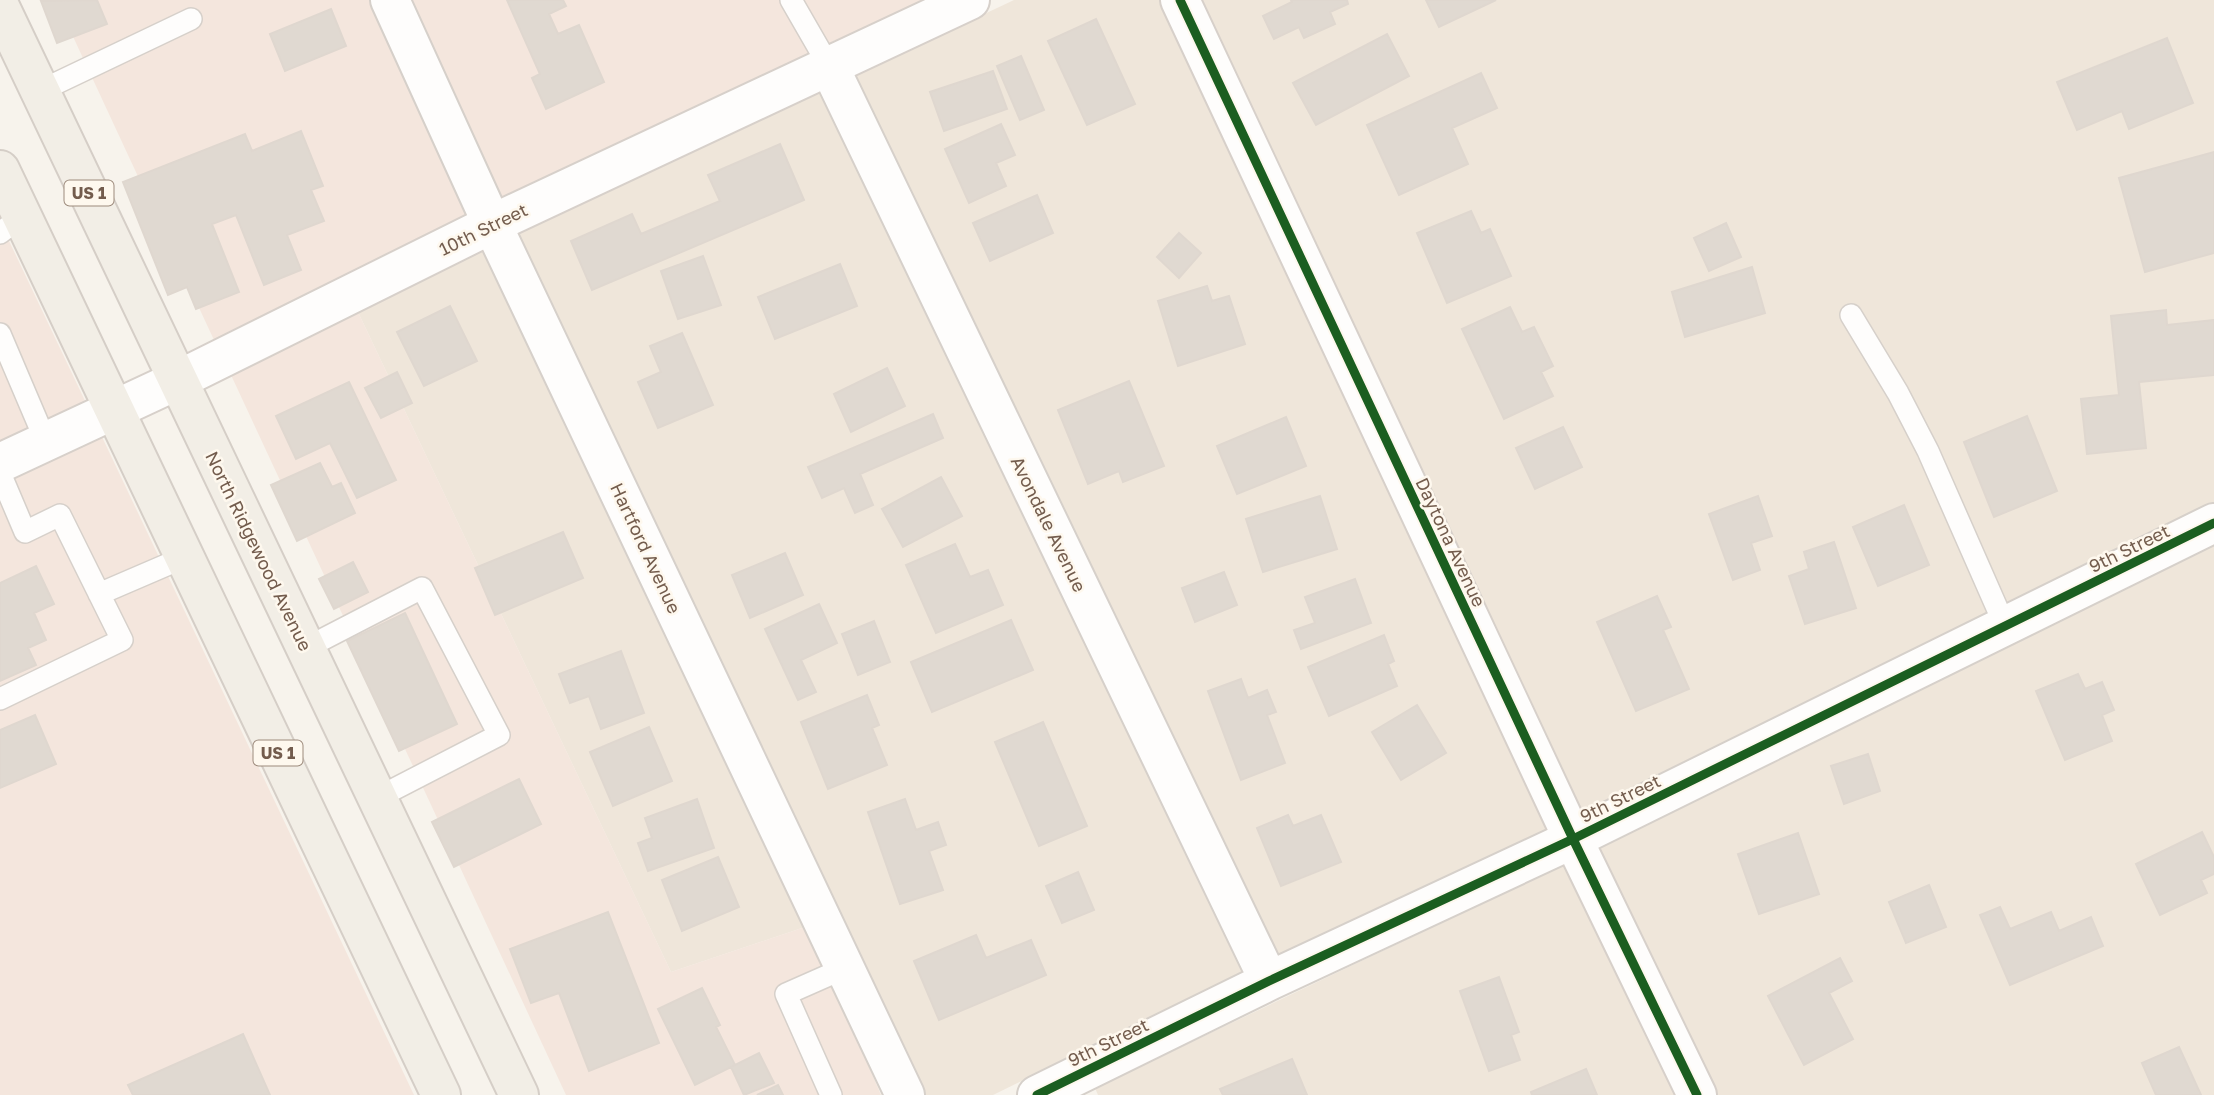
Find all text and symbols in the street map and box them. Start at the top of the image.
road number: US 1 [64,181,114,206]
street label: 10th Street [435,198,531,260]
street label: North Ridgewood Avenue [201,448,317,654]
street label: Avondale Avenue [1007,453,1091,595]
street label: Daytona Avenue [1411,474,1491,610]
street label: Hartford Avenue [606,479,686,617]
street label: 9th Street [2085,519,2173,577]
road number: US 1 [254,740,302,766]
street label: 9th Street [1576,769,1664,827]
street label: 9th Street [1064,1013,1152,1071]

